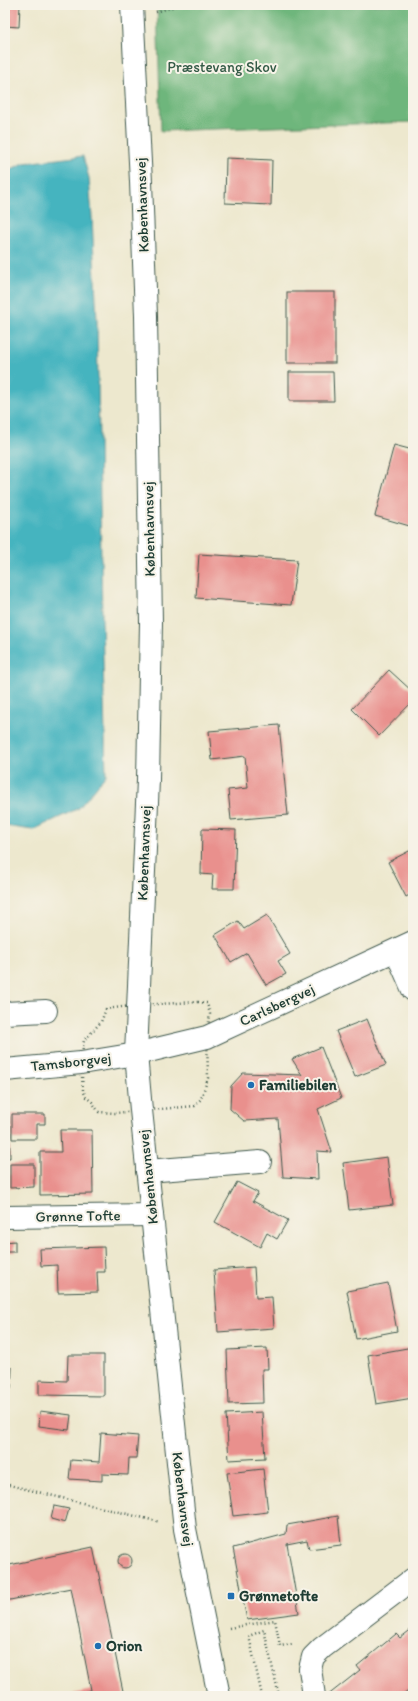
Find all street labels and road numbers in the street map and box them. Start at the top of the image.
street label: Københavnsvej [131,157,153,253]
street label: Københavnsvej [139,481,159,577]
street label: Københavnsvej [133,805,155,901]
street label: Carlsbergvej [237,980,317,1030]
street label: Tamsborgvej [30,1049,112,1075]
street label: Københavnsvej [134,1129,162,1225]
street label: Grønne Tofte [35,1206,121,1226]
street label: Københavnsvej [168,1451,198,1547]

